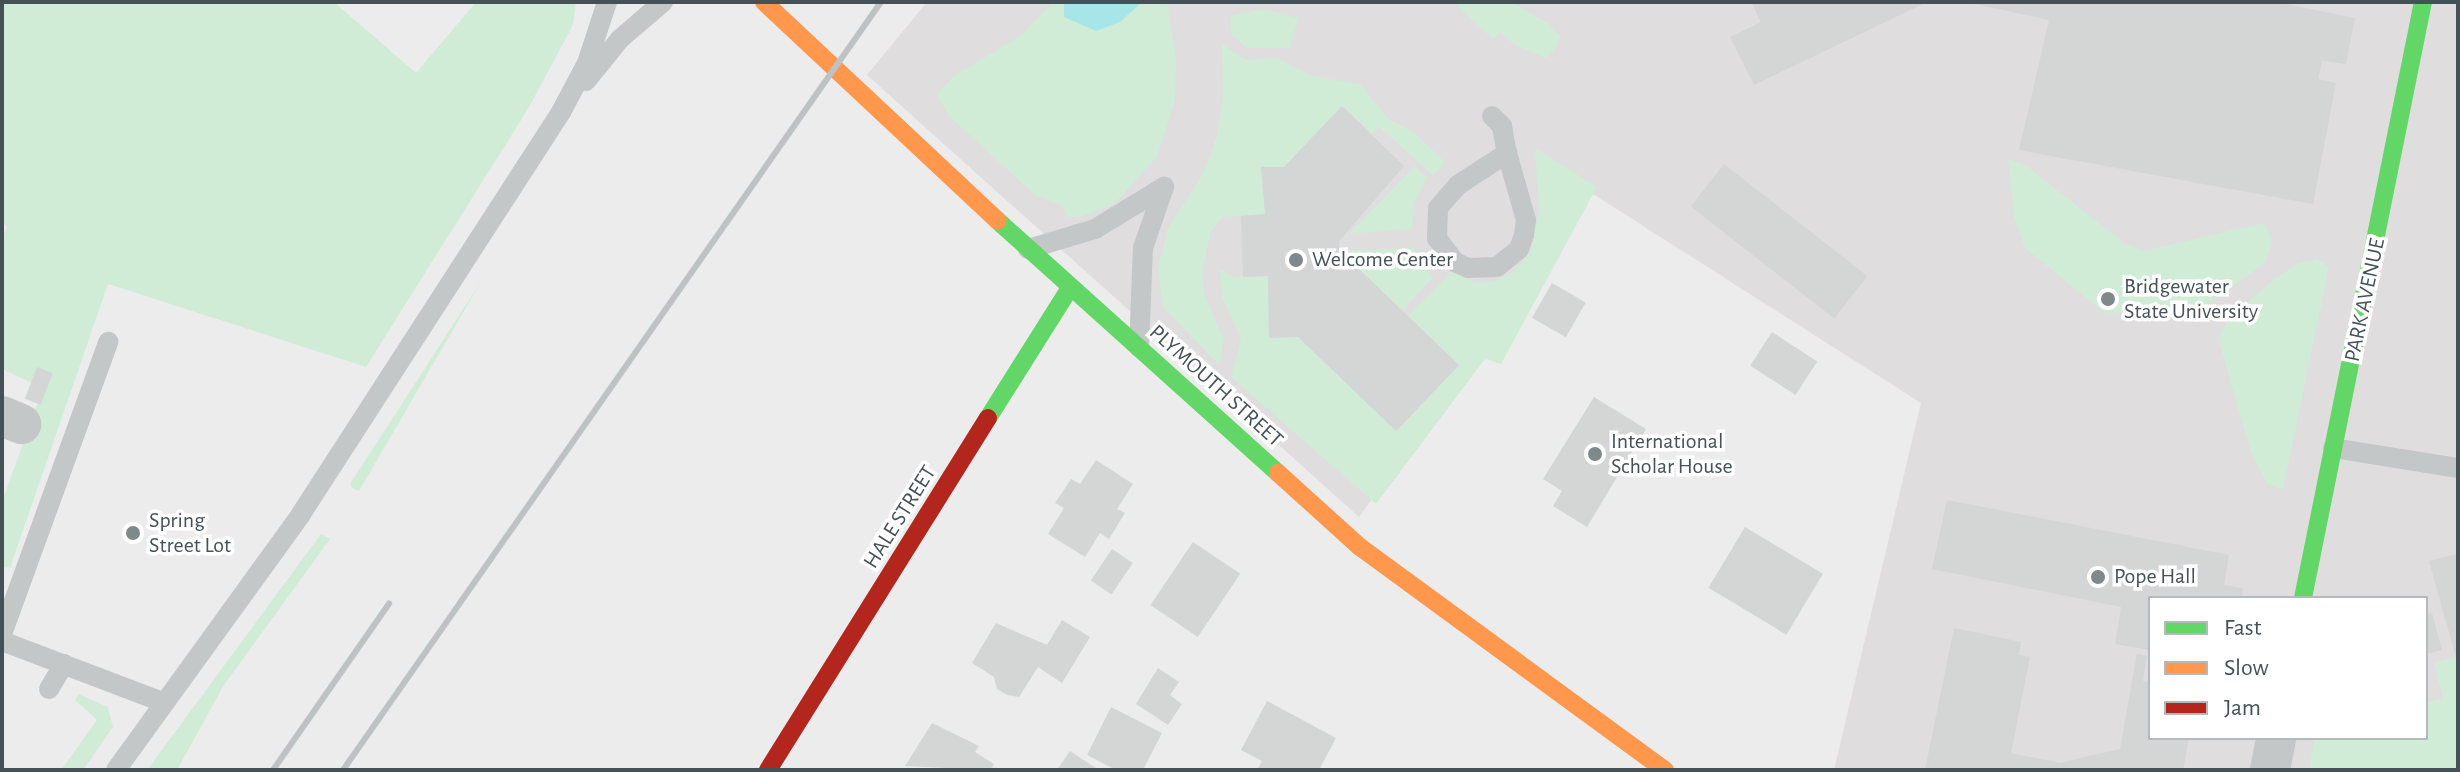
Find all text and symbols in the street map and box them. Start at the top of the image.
street label: PARK AVENUE [2339,236,2391,364]
place label: Welcome Center [1312,247,1453,273]
marker: Welcome Center [1287,251,1305,269]
place label: Bridgewater State University [2124,273,2258,324]
marker: Bridgewater State University [2099,290,2117,308]
street label: PLYMOUTH STREET [1144,319,1288,453]
place label: International Scholar House [1611,428,1733,480]
marker: International Scholar House [1586,445,1604,463]
street label: HALE STREET [858,461,942,573]
place label: Spring Street Lot [149,507,231,558]
marker: Spring Street Lot [124,524,142,542]
place label: Pope Hall [2114,564,2196,590]
marker: Pope Hall [2089,568,2107,586]
legend [2148,596,2428,740]
text: Fast [2224,616,2261,640]
text: Slow [2224,656,2269,680]
text: Jam [2224,696,2261,720]

